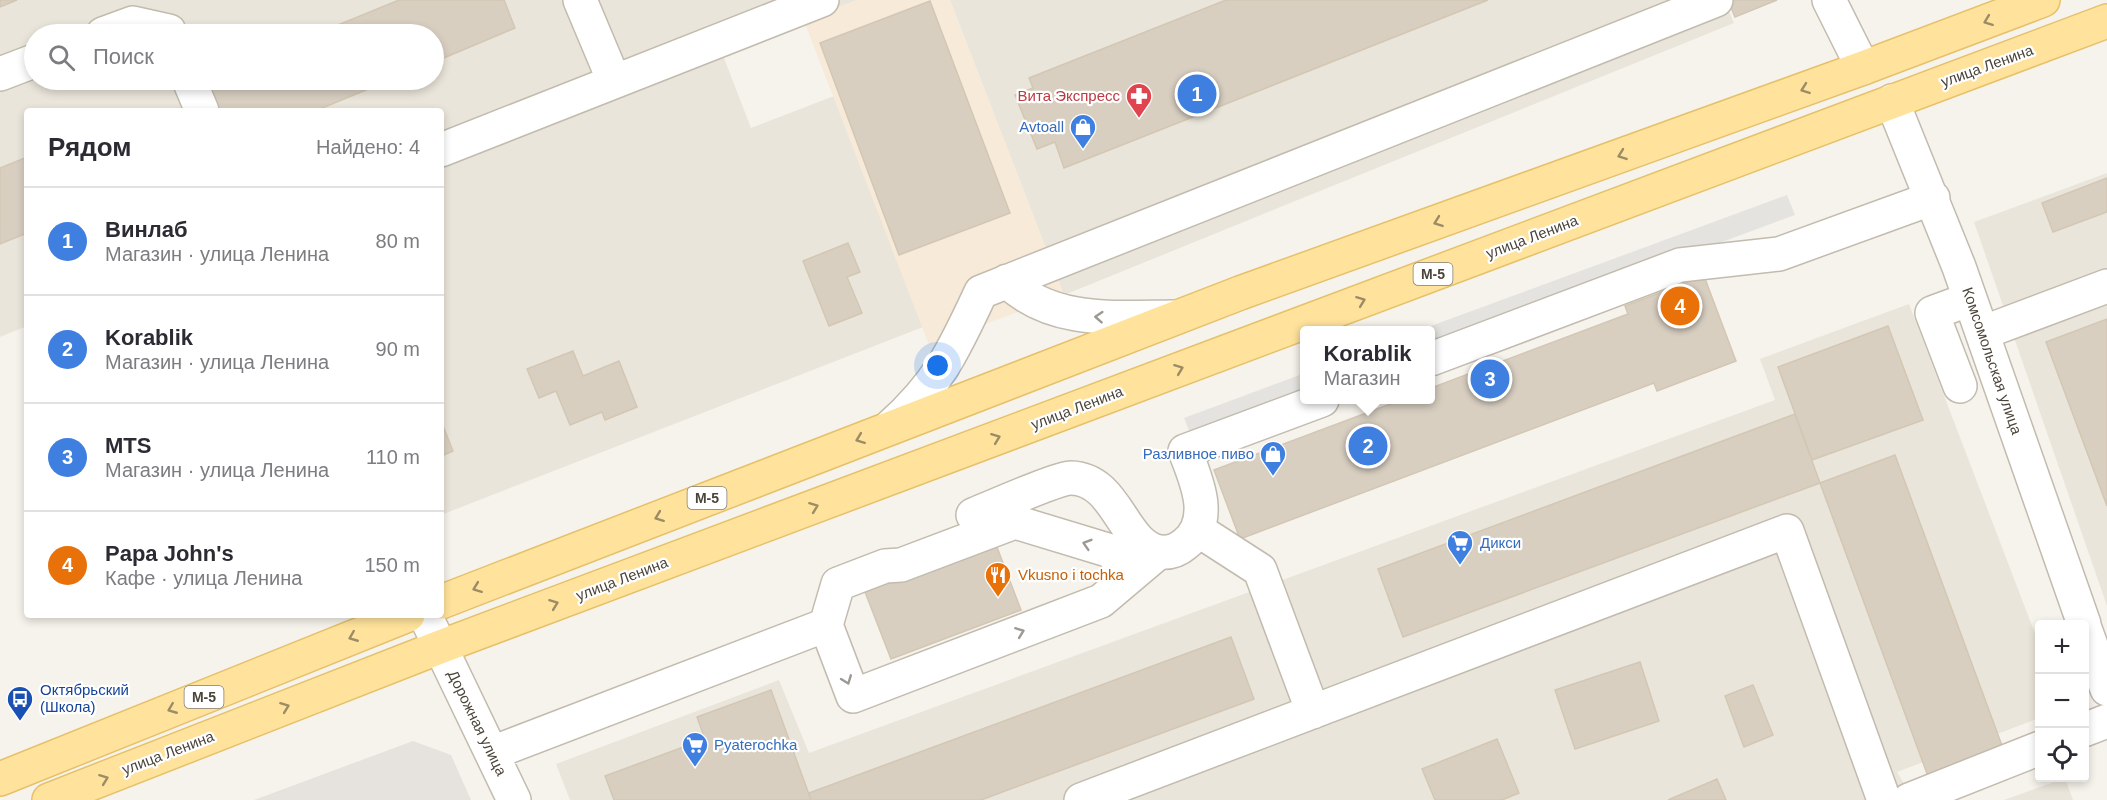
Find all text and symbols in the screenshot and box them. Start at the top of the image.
one-way arrow [1983,13,1994,26]
search box [24,24,444,90]
icon: search [45,41,78,74]
street label: улица Ленина [1938,41,2036,90]
text: Поиск [93,44,154,69]
pin: 1 [1178,72,1216,116]
pharmacy icon: Вита Экспресс [1124,81,1154,119]
one-way arrow [1800,82,1811,94]
place label: Вита Экспресс [1018,87,1120,104]
shop icon: Avtoall [1068,112,1098,150]
place label: Avtoall [1019,118,1064,135]
text: Рядом [48,132,131,162]
text: Найдено: 4 [316,136,420,158]
one-way arrow [1617,148,1628,161]
street label: улица Ленина [1484,211,1581,262]
one-way arrow [1434,214,1444,227]
text: Винлаб [105,217,188,242]
text: 1 [62,230,73,252]
text: 80 m [376,230,420,252]
text: Магазин · улица Ленина [105,243,329,265]
road number: М-5 [1414,263,1452,285]
pin: 4 [1660,284,1700,328]
street label: Комсомольская улица [1959,285,2026,437]
one-way arrow [1355,296,1366,308]
one-way arrow [1094,311,1103,324]
text: Korablik [105,325,193,350]
popup [1300,326,1435,404]
text: 2 [62,338,73,360]
text: 90 m [376,338,420,360]
text: Korablik [1323,341,1412,366]
text: Магазин · улица Ленина [105,351,329,373]
your location [923,351,952,380]
pin: 3 [1470,356,1510,401]
one-way arrow [1173,364,1183,377]
text: Магазин [1323,367,1401,389]
street label: улица Ленина [1029,382,1126,433]
pin: 2 [1348,424,1388,468]
one-way arrow [855,431,866,444]
text: MTS [105,433,151,458]
one-way arrow [990,433,1001,445]
shop icon: Разливное пиво [1258,439,1288,477]
place label: Разливное пиво [1143,445,1254,462]
text: 3 [62,446,73,468]
text: 110 m [366,446,420,468]
text: Магазин · улица Ленина [105,459,329,481]
road number: М-5 [688,487,726,509]
one-way arrow [808,501,818,514]
one-way arrow [654,510,665,522]
supermarket icon: Дикси [1445,528,1475,566]
place label: Дикси [1480,534,1521,551]
one-way arrow [1082,539,1093,551]
text: Papa John's [105,541,234,566]
street label: улица Ленина [574,553,671,604]
text: 4 [62,554,73,576]
text: 150 m [364,554,420,576]
restaurant icon: Vkusno i tochka [983,560,1013,598]
place label: Vkusno i tochka [1018,566,1125,583]
text: Кафе · улица Ленина [105,567,302,589]
one-way arrow [472,581,483,593]
one-way arrow [548,599,559,612]
map controls [2035,620,2089,782]
button: + [2035,620,2089,674]
one-way arrow [1014,627,1024,640]
one-way arrow [349,629,359,642]
street label: Дорожная улица [445,667,511,779]
one-way arrow [840,674,852,685]
button: − [2035,674,2089,728]
place label: Октябрьский (Школа) [40,681,129,715]
bus stop icon: Октябрьский (Школа) [5,684,35,722]
road number: М-5 [184,686,224,708]
one-way arrow [168,702,179,714]
one-way arrow [279,702,290,715]
street label: улица Ленина [120,727,217,778]
button: locate [2035,728,2089,782]
supermarket icon: Pyaterochka [680,730,710,768]
place label: Pyaterochka [714,736,798,753]
one-way arrow [98,773,108,786]

